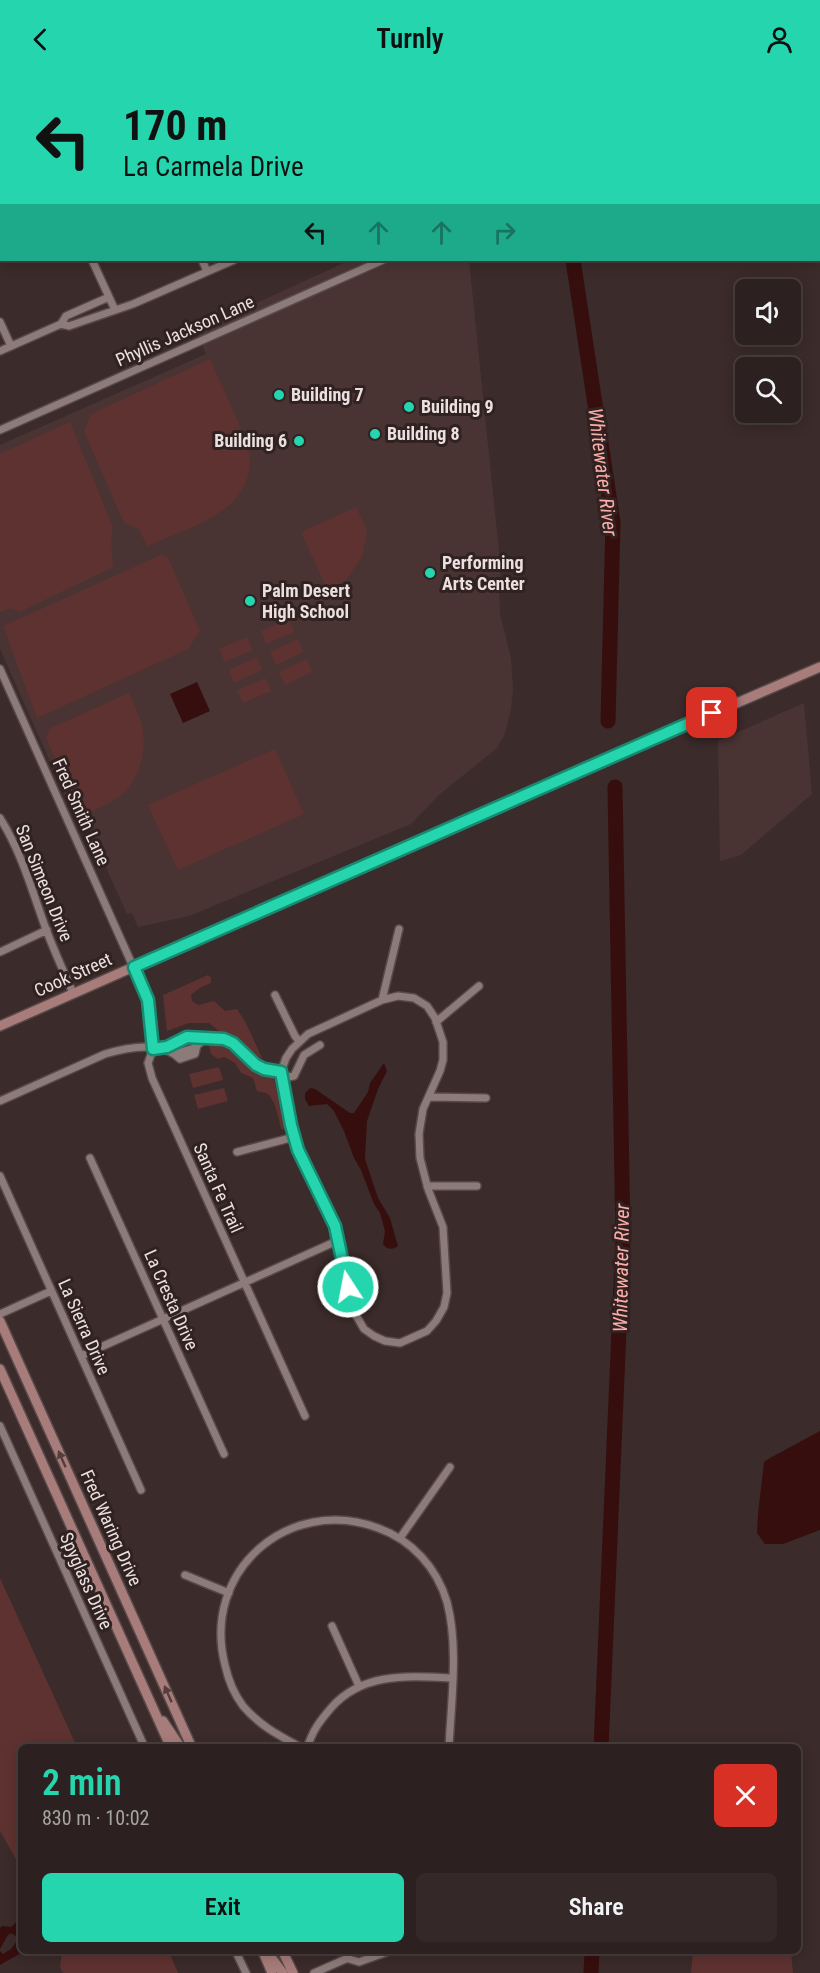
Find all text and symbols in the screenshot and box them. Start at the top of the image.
icon: back [24,23,57,56]
text: Turnly [376,23,444,55]
icon: person [763,23,796,56]
text: 170 m [123,101,228,150]
icon: left [24,102,102,180]
text: La Carmela Drive [123,151,304,183]
icon: left [299,216,332,249]
icon: ahead [362,216,395,249]
icon: ahead [425,216,458,249]
icon: right [488,216,521,249]
map controls [735,279,801,423]
button: sound [735,279,801,345]
street label: Phyllis Jackson Lane [112,291,257,370]
button: search [735,357,801,423]
place label: Building 7 [291,384,364,405]
marker: Building 7 [272,388,286,402]
place label: Building 9 [421,396,494,417]
marker: Building 9 [402,400,416,414]
water label: Whitewater River [583,407,623,538]
place label: Building 8 [387,423,460,444]
marker: Building 8 [368,427,382,441]
place label: Building 6 [214,430,287,451]
marker: Building 6 [292,434,306,448]
place label: Performing Arts Center [442,552,525,594]
marker: Performing Arts Center [423,566,437,580]
place label: Palm Desert High School [262,580,351,622]
marker: Palm Desert High School [243,594,257,608]
pin [686,687,737,738]
icon: arrive [695,696,728,729]
street label: Fred Smith Lane [49,755,114,868]
street label: San Simeon Drive [11,821,77,944]
street label: Cook Street [31,948,115,1001]
street label: Santa Fe Trail [189,1140,248,1236]
water label: Whitewater River [608,1202,634,1332]
street label: La Cresta Drive [140,1246,203,1353]
position arrow [316,1255,380,1319]
street label: La Sierra Drive [54,1276,115,1378]
one-way arrow [57,1450,66,1467]
street label: Fred Waring Drive [77,1467,146,1589]
street label: Spyglass Drive [56,1529,117,1632]
one-way arrow [163,1686,172,1703]
text: 2 min [42,1762,122,1804]
button: close [714,1764,777,1827]
text: 830 m · 10:02 [42,1806,149,1830]
button: Exit [42,1873,404,1942]
button: Share [416,1873,777,1942]

